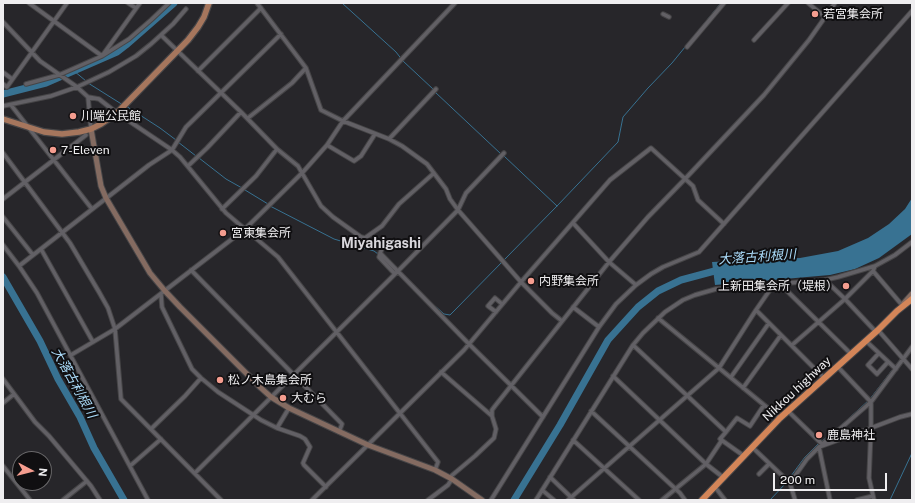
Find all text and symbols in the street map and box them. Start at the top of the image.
place label: 若宮集会所 [823,7,883,21]
marker: 若宮集会所 [810,9,820,19]
place label: 川端公民館 [81,109,141,123]
marker: 川端公民館 [68,111,78,121]
place label: 7-Eleven [61,143,110,157]
marker: 7-Eleven [48,145,58,155]
place label: 宮東集会所 [231,226,291,240]
marker: 宮東集会所 [218,228,228,238]
district label: Miyahigashi [341,236,421,252]
water label: 大落古利根川 [718,246,796,268]
place label: 内野集会所 [539,274,599,288]
marker: 内野集会所 [526,276,536,286]
place label: 上新田集会所（堤根） [718,279,838,293]
marker: 上新田集会所（堤根） [841,281,851,291]
water label: 大落古利根川 [48,345,100,421]
street label: Nikkou highway [760,354,834,424]
place label: 松ノ木島集会所 [228,373,312,387]
marker: 松ノ木島集会所 [215,375,225,385]
place label: 大むら [291,391,327,405]
marker: 大むら [278,393,288,403]
place label: 鹿島神社 [827,428,875,442]
marker: 鹿島神社 [814,430,824,440]
north arrow [12,451,52,491]
scale bar [775,465,889,491]
text: N [36,467,49,477]
text: 200 m [780,473,815,487]

